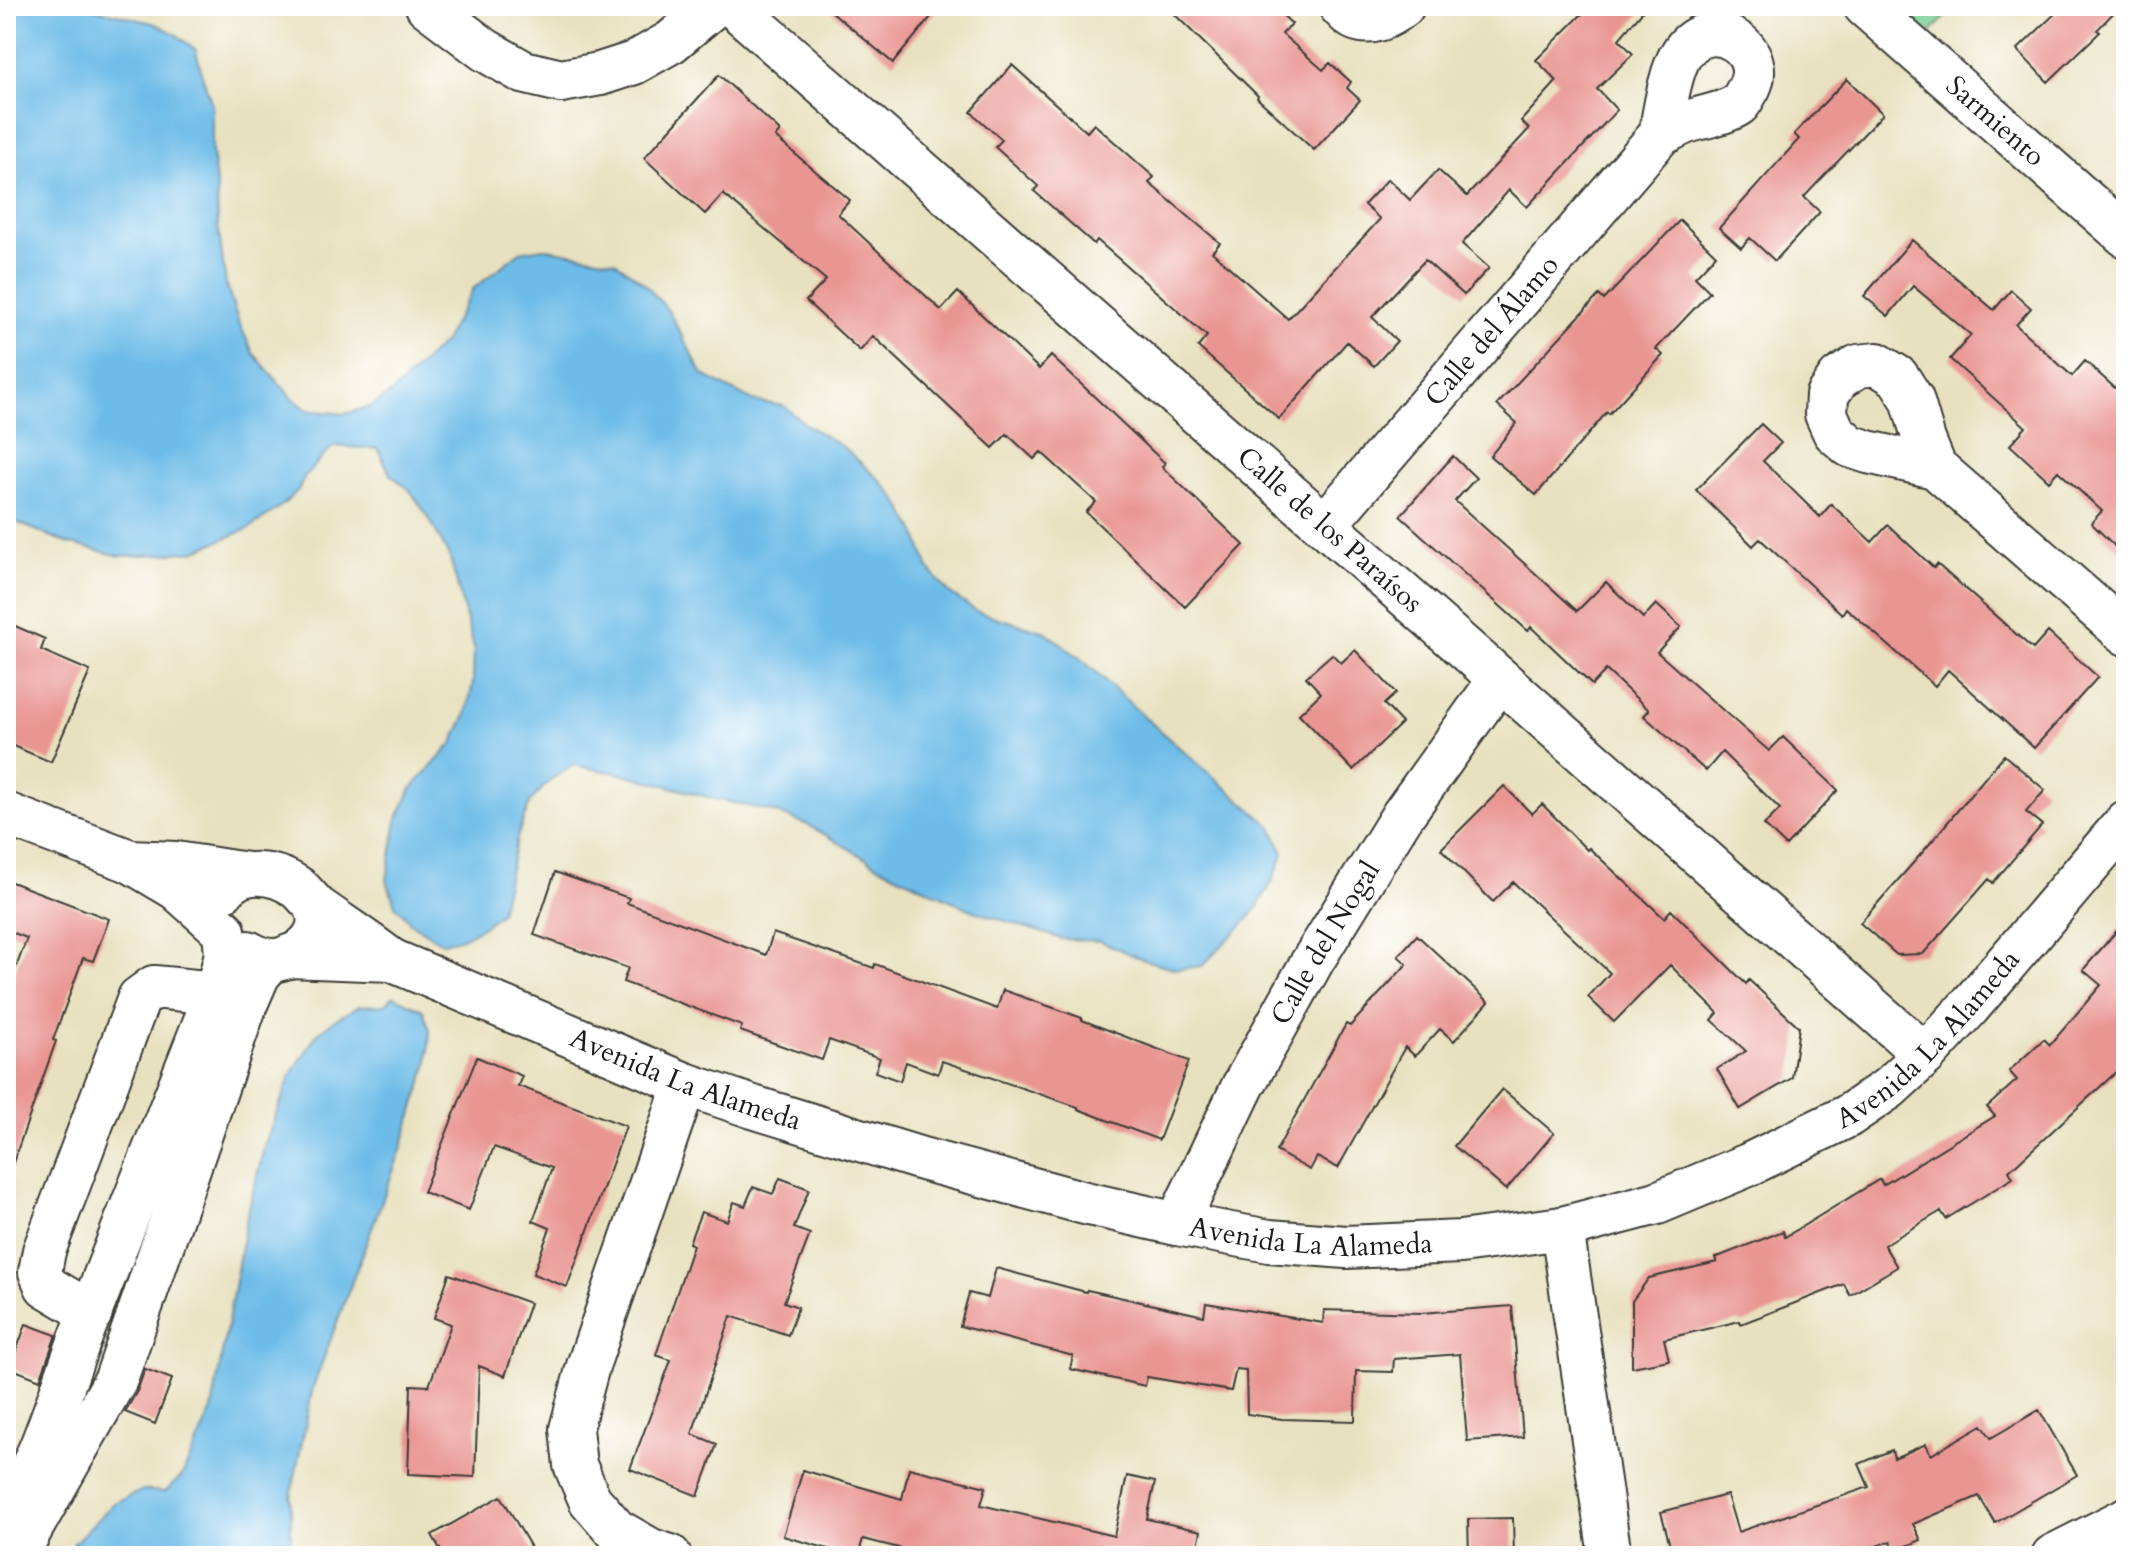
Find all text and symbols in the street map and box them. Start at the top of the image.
street label: Sarmiento [1938,67,2053,175]
street label: Calle del Álamo [1416,247,1568,415]
street label: Calle de los Paraísos [1229,438,1431,621]
street label: Calle del Nogal [1262,854,1389,1032]
street label: Avenida La Alameda [1830,942,2029,1138]
street label: Avenida La Alameda [564,1019,806,1140]
street label: Avenida La Alameda [1186,1208,1433,1266]

